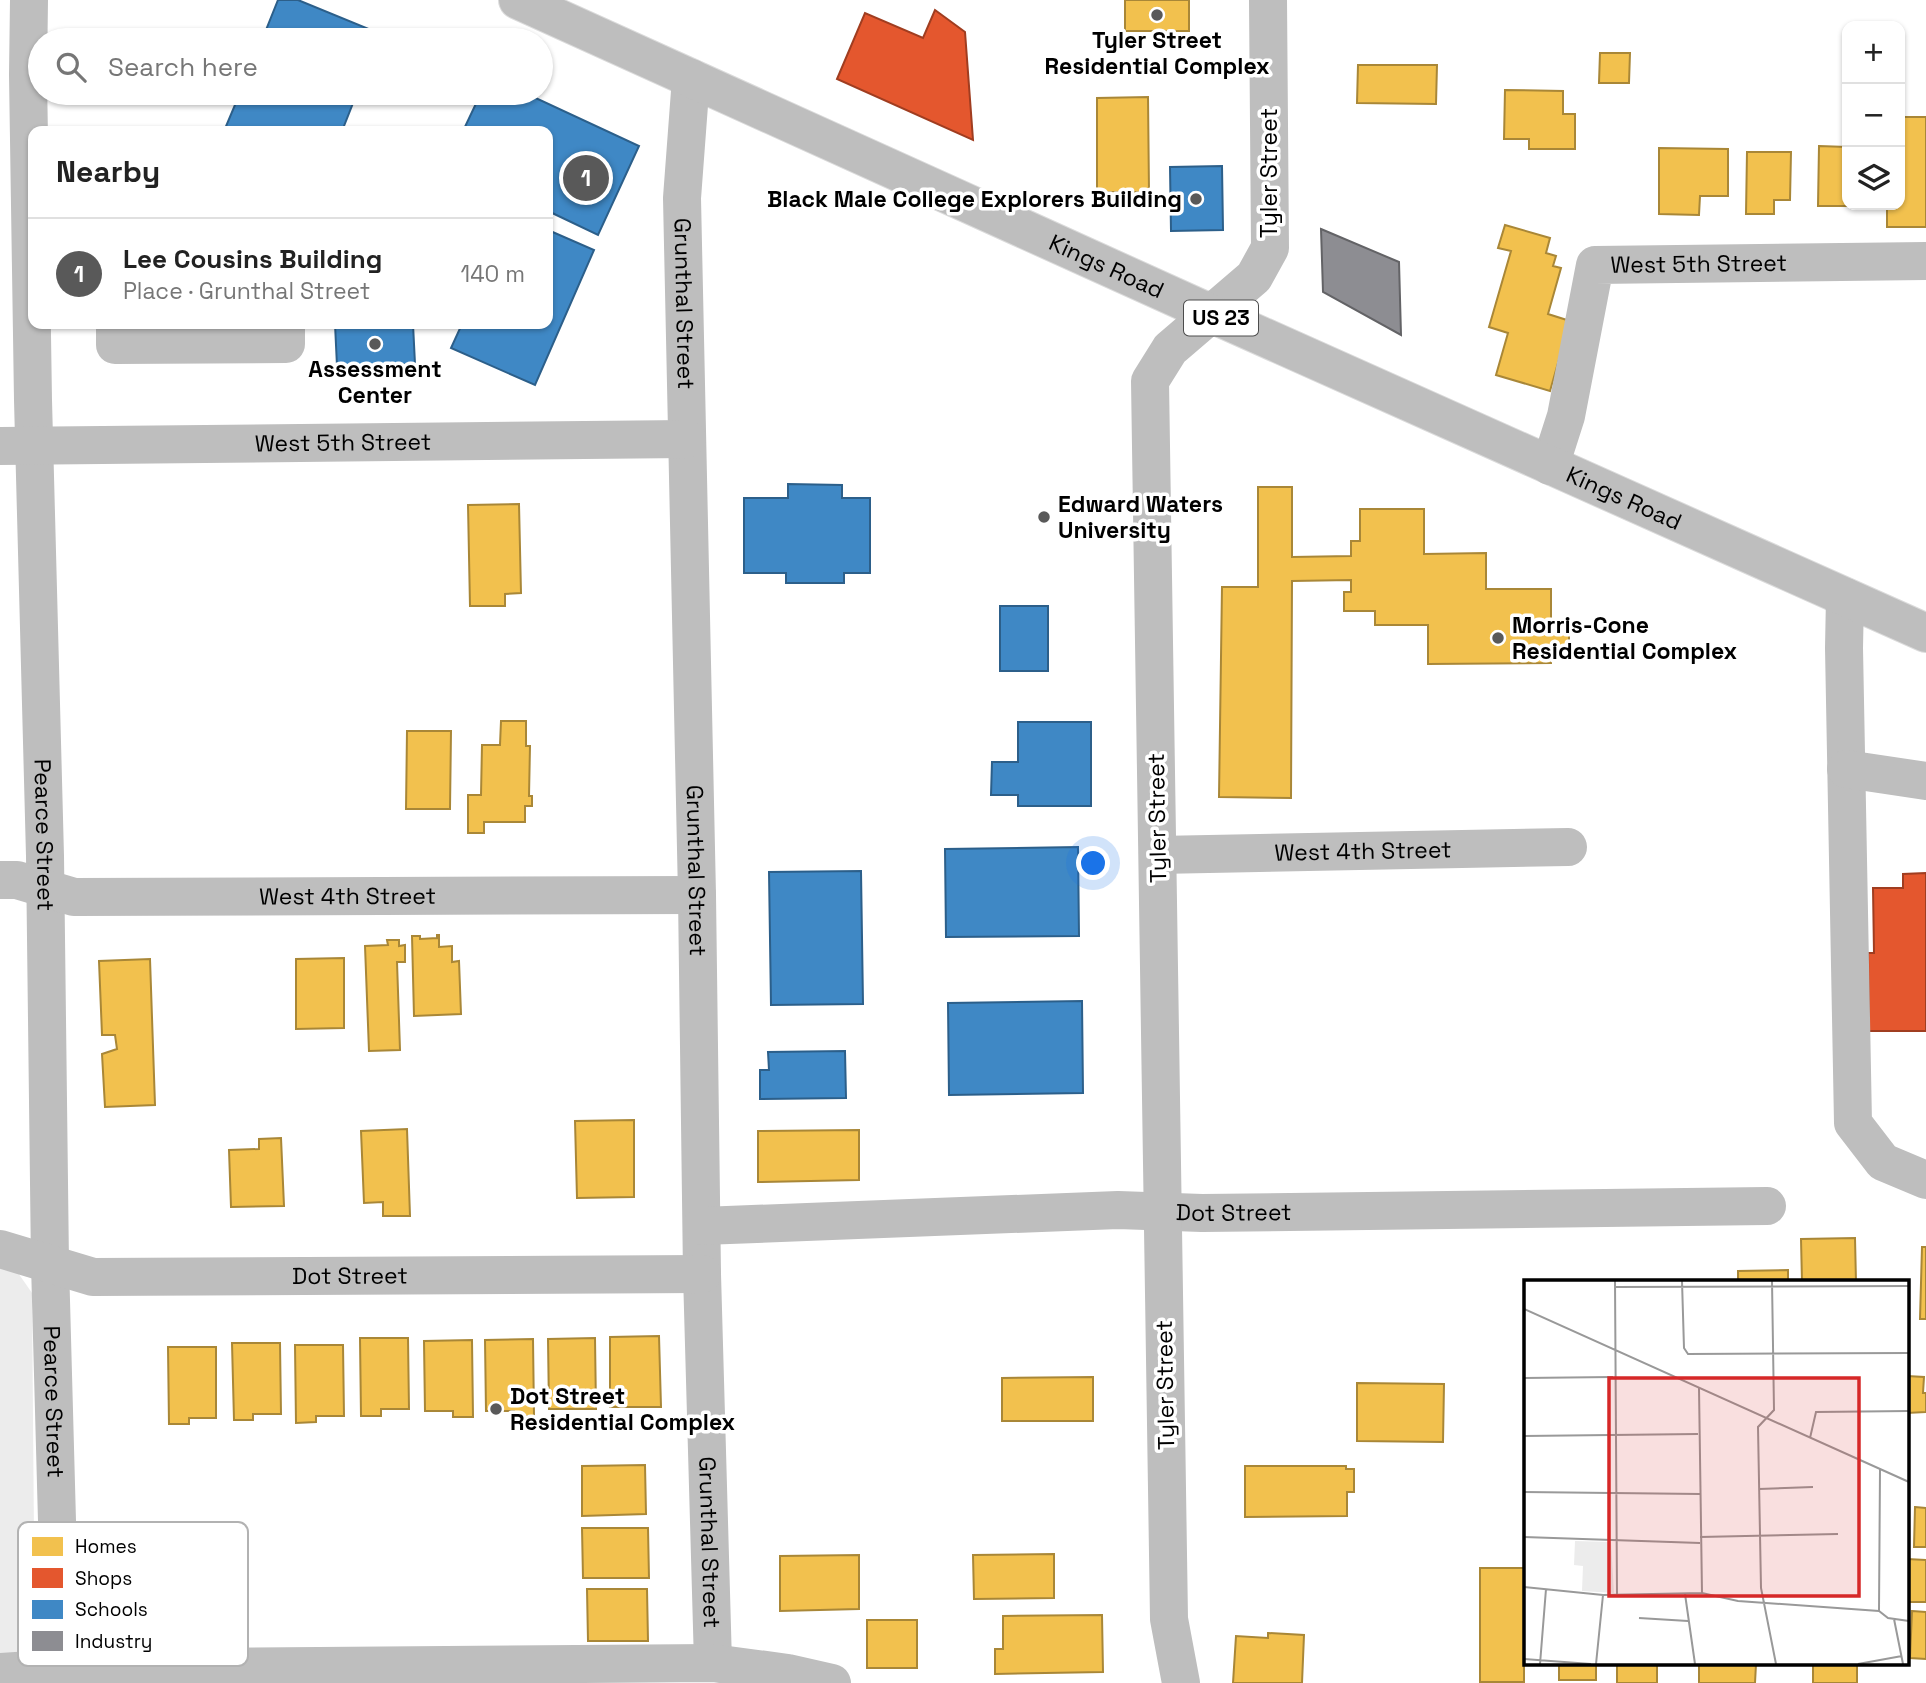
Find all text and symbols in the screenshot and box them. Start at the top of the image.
marker: Tyler Street Residential Complex [1149,7,1165,23]
map controls [1842,21,1905,210]
button: + [1842,21,1905,84]
place label: Tyler Street Residential Complex [1044,25,1270,81]
search box [28,28,553,105]
icon: search [52,48,90,86]
text: Search here [108,50,258,84]
button: − [1842,84,1905,147]
street label: Tyler Street [1254,108,1284,238]
button: layers [1842,147,1905,210]
text: Nearby [56,152,160,191]
pin: 1 [563,152,609,204]
place label: Black Male College Explorers Building [767,184,1182,214]
marker: Black Male College Explorers Building [1188,191,1204,207]
street label: Grunthal Street [667,218,701,390]
street label: Kings Road [1044,227,1169,305]
text: Lee Cousins Building [123,242,382,276]
street label: West 5th Street [1610,248,1787,280]
text: 1 [74,259,84,289]
text: 140 m [461,259,525,289]
text: Place · Grunthal Street [123,276,370,306]
road number: US 23 [1184,300,1258,336]
marker: Assessment Center [367,336,383,352]
place label: Assessment Center [308,354,442,410]
street label: West 5th Street [255,427,431,458]
street label: Kings Road [1562,459,1686,537]
place label: Edward Waters University [1058,489,1223,545]
marker: Edward Waters University [1036,509,1052,525]
place label: Morris-Cone Residential Complex [1512,610,1737,666]
marker: Morris-Cone Residential Complex [1490,630,1506,646]
street label: Tyler Street [1141,753,1173,883]
street label: Pearce Street [27,758,61,911]
street label: Grunthal Street [680,784,713,956]
street label: West 4th Street [1274,834,1452,868]
your location [1076,846,1110,880]
street label: West 4th Street [259,881,436,911]
street label: Dot Street [1175,1197,1292,1228]
street label: Dot Street [292,1260,408,1291]
inset map [1524,1280,1909,1666]
street label: Tyler Street [1149,1320,1181,1450]
street label: Pearce Street [37,1325,71,1478]
place label: Dot Street Residential Complex [510,1381,735,1437]
marker: Dot Street Residential Complex [488,1401,504,1417]
street label: Grunthal Street [692,1456,727,1629]
legend [18,1522,248,1666]
text: Homes [75,1534,137,1559]
text: Shops [75,1566,132,1591]
text: Schools [75,1597,148,1622]
text: Industry [75,1629,152,1654]

